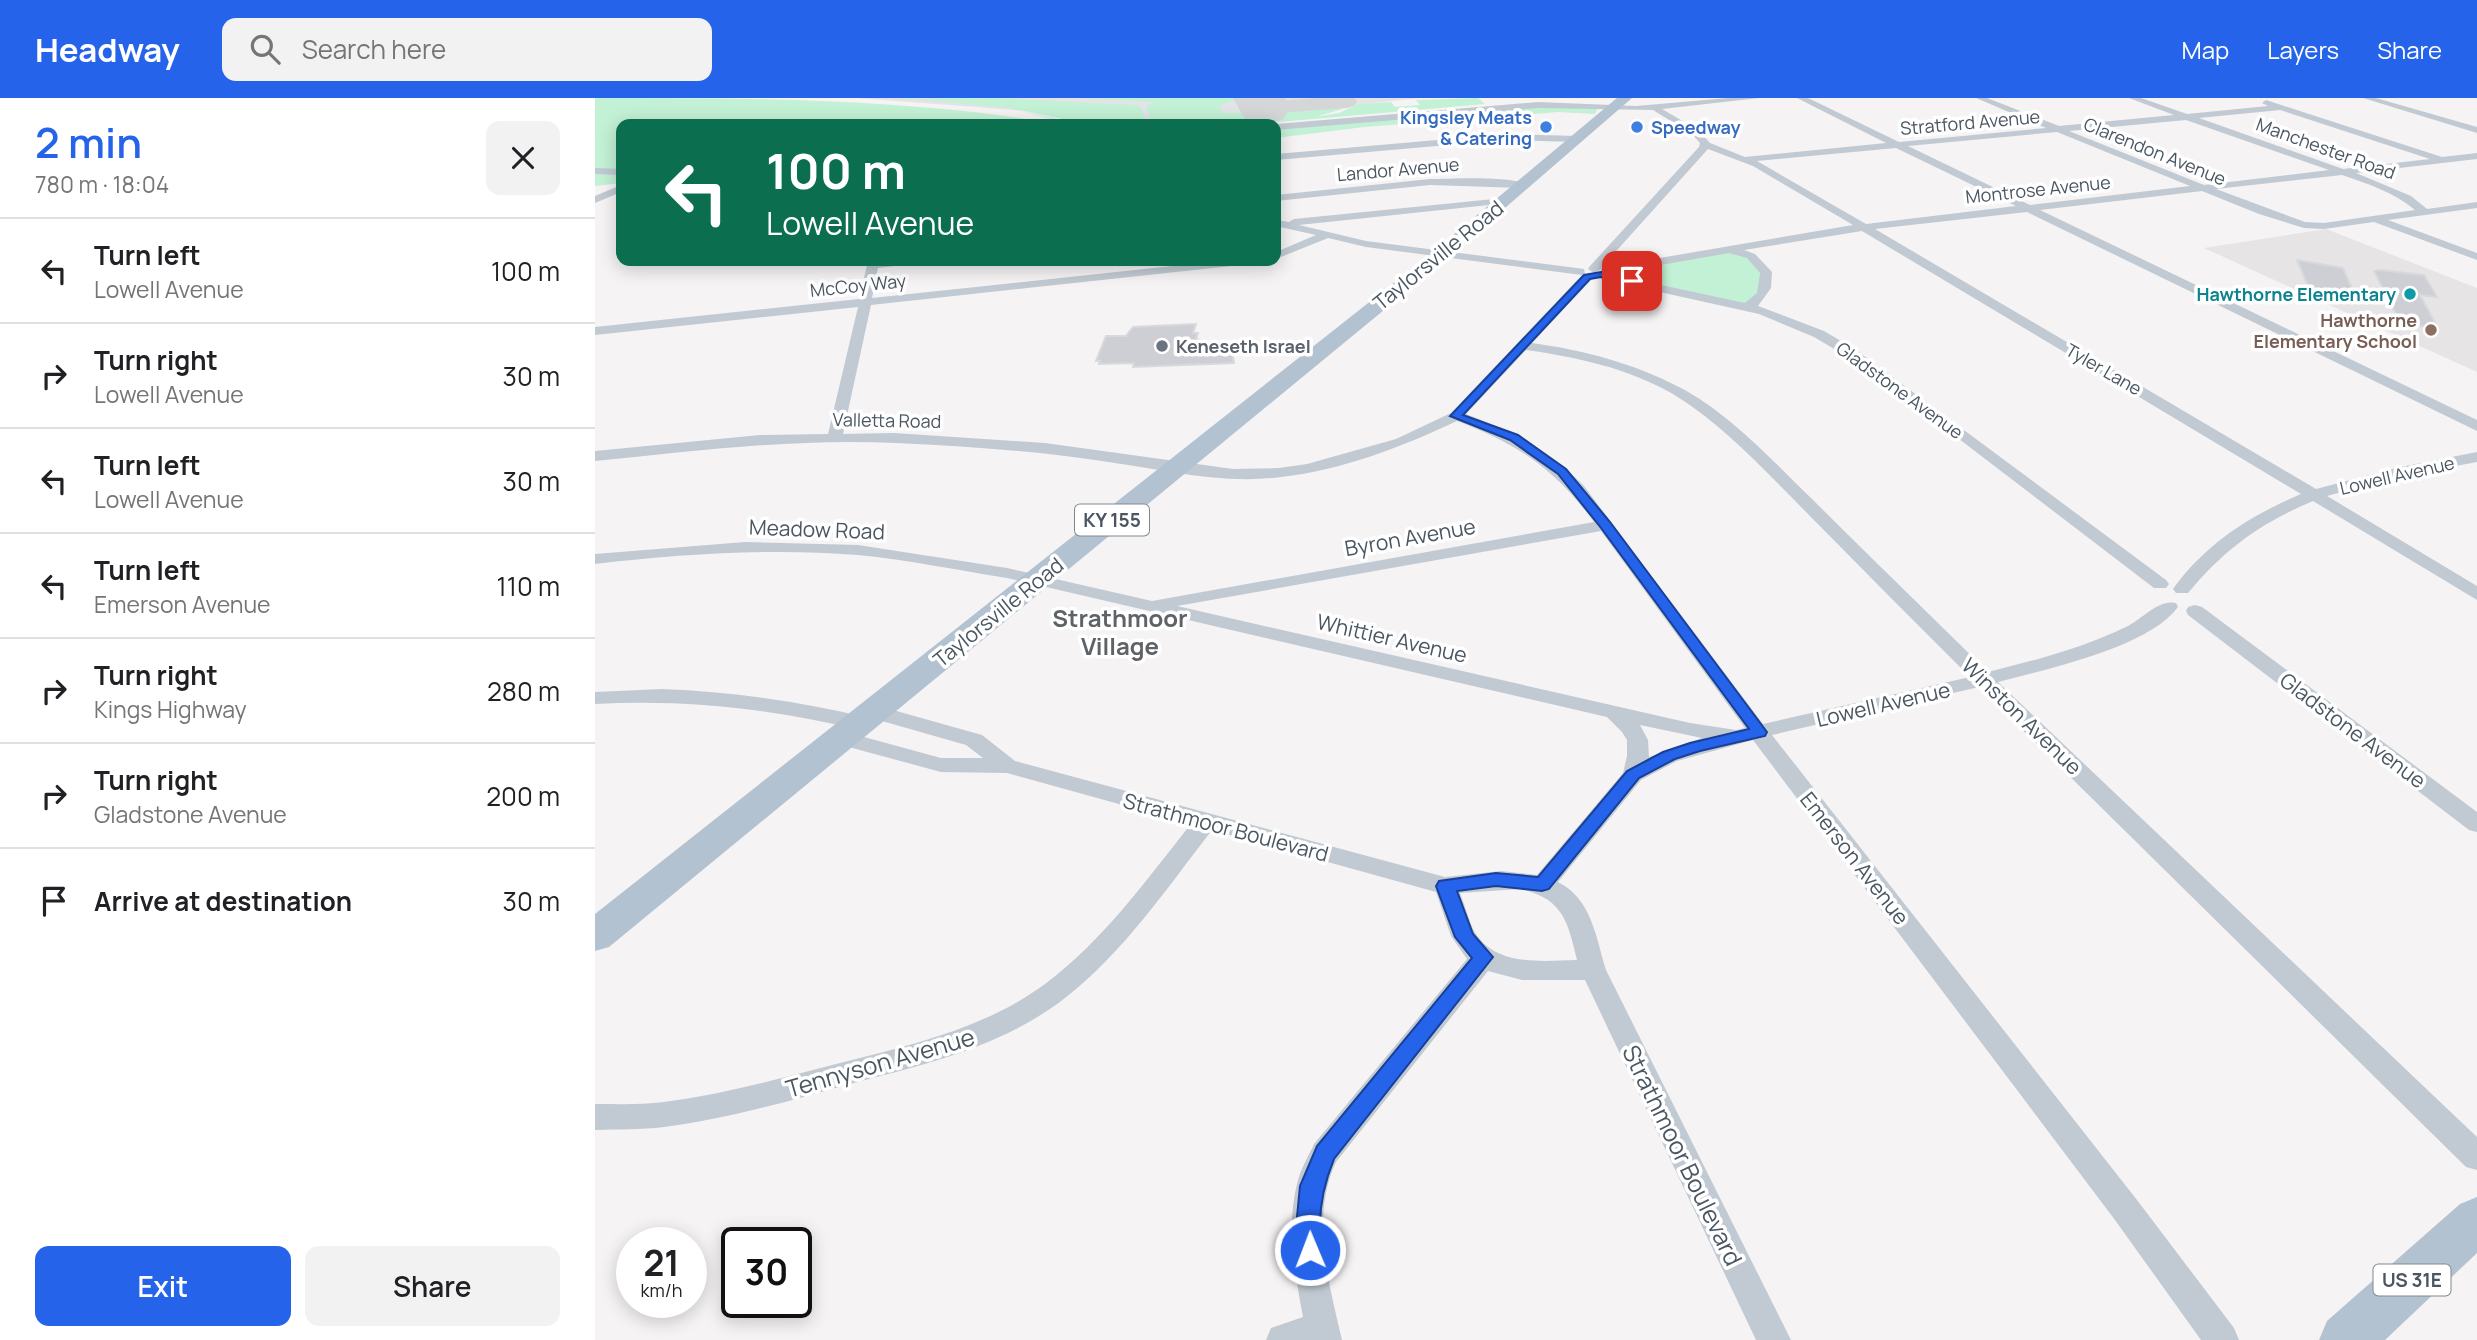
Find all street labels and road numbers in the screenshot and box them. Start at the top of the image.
street label: Stratford Avenue [1899,104,2041,140]
street label: Clarendon Avenue [2080,111,2230,191]
street label: Manchester Road [2253,112,2399,184]
street label: Landor Avenue [1336,152,1460,186]
street label: Montrose Avenue [1964,169,2112,209]
street label: Taylorsville Road [1367,194,1509,316]
street label: McCoy Way [809,268,908,302]
street label: Gladstone Avenue [1832,336,1968,444]
street label: Tyler Lane [2062,338,2146,400]
street label: Valletta Road [833,407,941,433]
street label: Lowell Avenue [2337,450,2457,500]
road number: KY 155 [1075,504,1149,536]
street label: Byron Avenue [1342,512,1478,562]
street label: Meadow Road [749,513,885,545]
street label: Taylorsville Road [927,551,1069,673]
street label: Whittier Avenue [1314,607,1470,669]
street label: Winston Avenue [1956,652,2088,780]
street label: Gladstone Avenue [2274,666,2432,794]
street label: Lowell Avenue [1813,675,1953,733]
street label: Strathmoor Boulevard [1120,786,1332,868]
street label: Emerson Avenue [1794,786,1916,930]
street label: Tennyson Avenue [782,1019,978,1105]
street label: Strathmoor Boulevard [1615,1039,1751,1271]
road number: US 31E [2373,1264,2451,1296]

